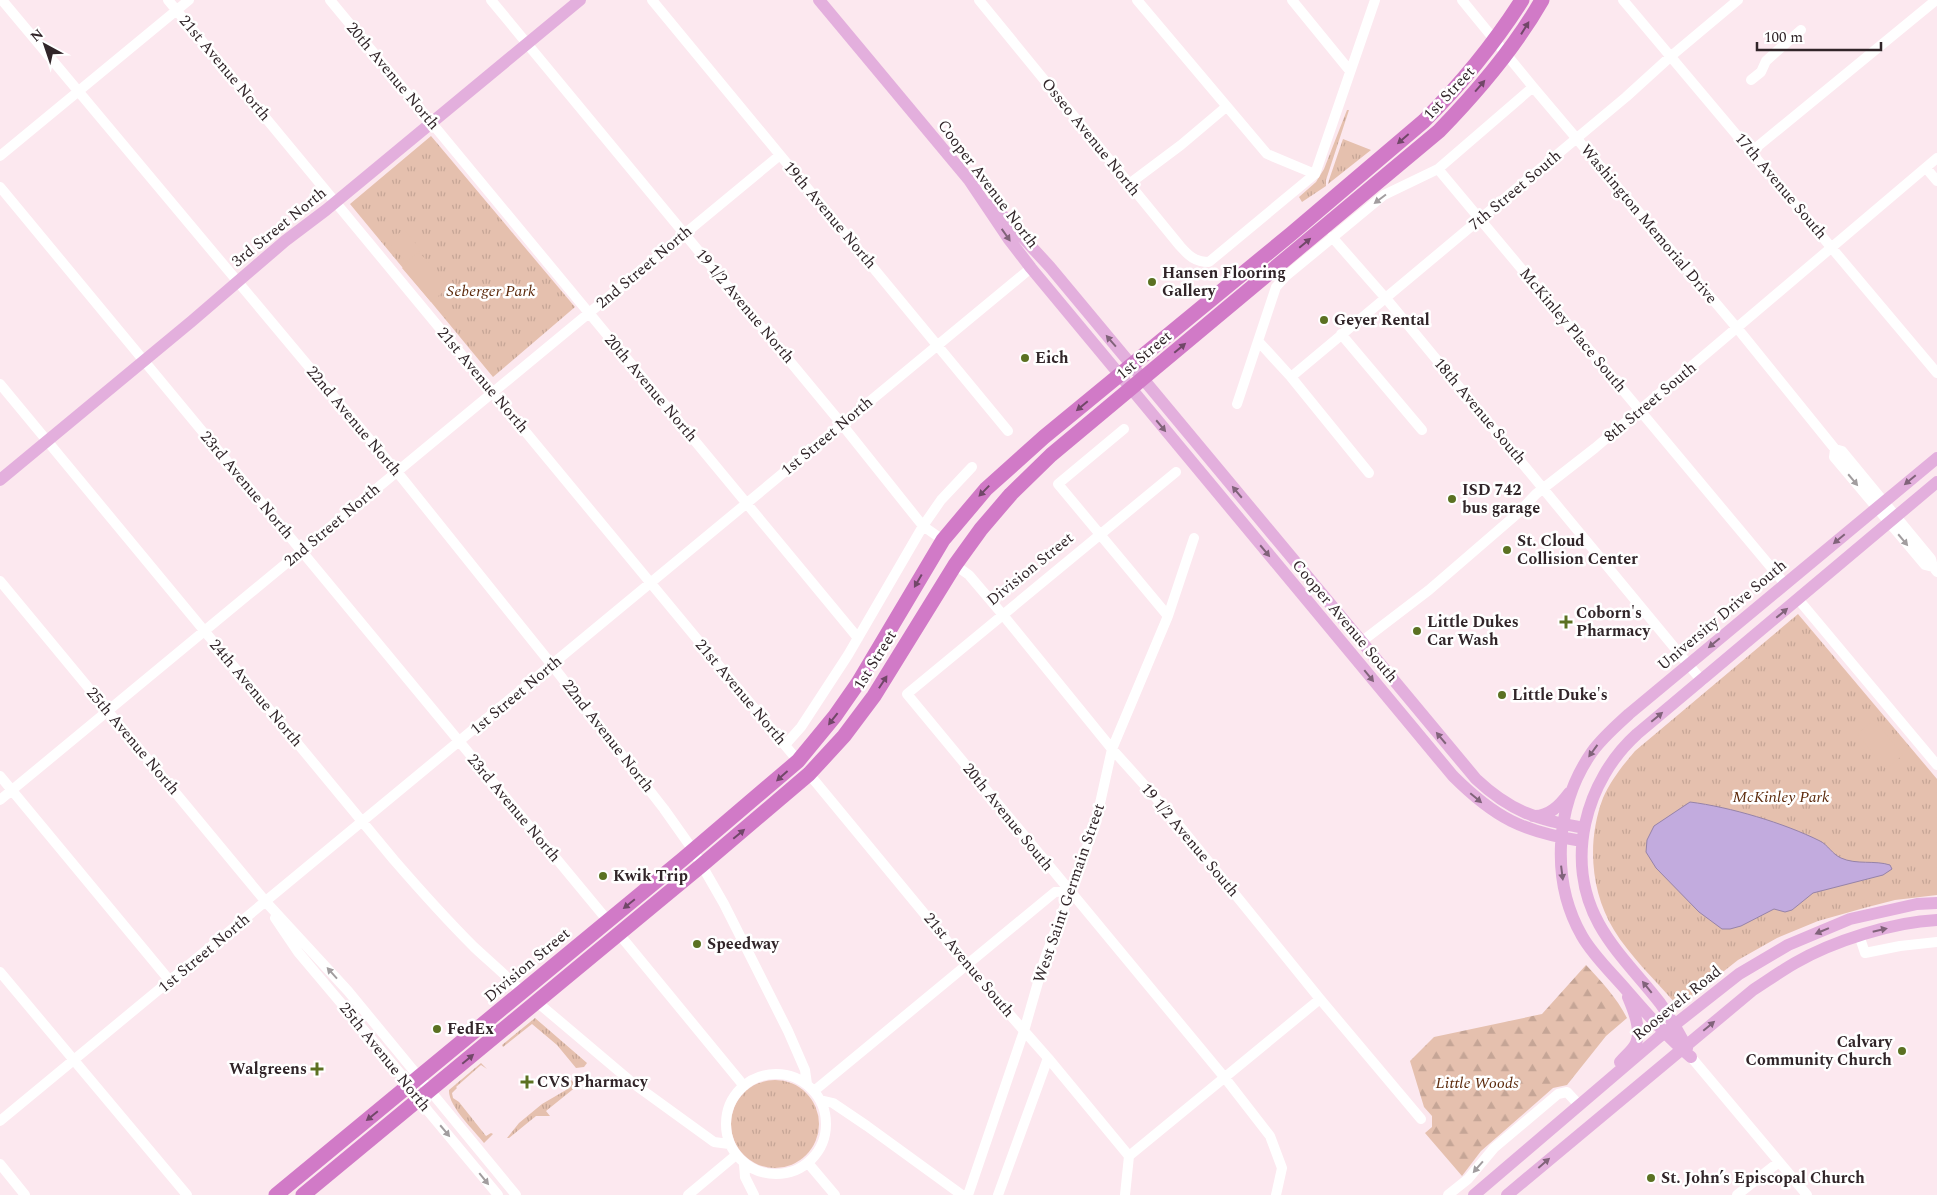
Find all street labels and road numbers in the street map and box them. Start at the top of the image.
street label: 21st Avenue North [173,10,277,126]
street label: 20th Avenue North [341,17,445,135]
street label: 1st Street [1418,60,1481,125]
street label: Osseo Avenue North [1036,73,1146,201]
street label: Cooper Avenue North [932,115,1044,253]
street label: 17th Avenue South [1729,127,1833,245]
street label: Washington Memorial Drive [1575,139,1723,309]
street label: 7th Street South [1463,144,1567,236]
street label: 19th Avenue North [778,156,882,274]
street label: 3rd Street North [226,181,332,273]
street label: 2nd Street North [591,220,697,314]
street label: 19 1/2 Avenue North [690,243,800,369]
street label: McKinley Place South [1514,262,1632,398]
street label: 21st Avenue North [431,322,535,438]
street label: 1st Street [1111,324,1177,386]
street label: 20th Avenue North [599,329,703,447]
street label: 18th Avenue South [1428,352,1532,470]
street label: 8th Street South [1598,356,1702,448]
street label: 22nd Avenue North [301,360,407,482]
street label: 1st Street North [776,390,878,482]
street label: 23rd Avenue North [194,426,300,544]
street label: 2nd Street North [279,478,385,572]
street label: Division Street [981,526,1079,612]
street label: Cooper Avenue South [1286,554,1404,688]
street label: University Drive South [1652,554,1792,676]
street label: 1st Street [847,625,903,695]
street label: 24th Avenue North [204,634,308,752]
street label: 21st Avenue North [689,634,793,750]
street label: 1st Street North [465,649,567,741]
street label: 22nd Avenue North [556,674,660,798]
street label: 25th Avenue North [81,682,185,800]
street label: 23rd Avenue North [461,749,567,867]
street label: 20th Avenue South [957,758,1059,876]
street label: 19 1/2 Avenue South [1135,778,1245,902]
street label: West Saint Germain Street [1027,800,1111,986]
street label: 1st Street North [153,907,255,999]
street label: 21st Avenue South [918,907,1020,1023]
street label: Division Street [479,922,576,1008]
street label: Roosevelt Road [1627,960,1727,1046]
street label: 25th Avenue North [333,997,437,1117]

